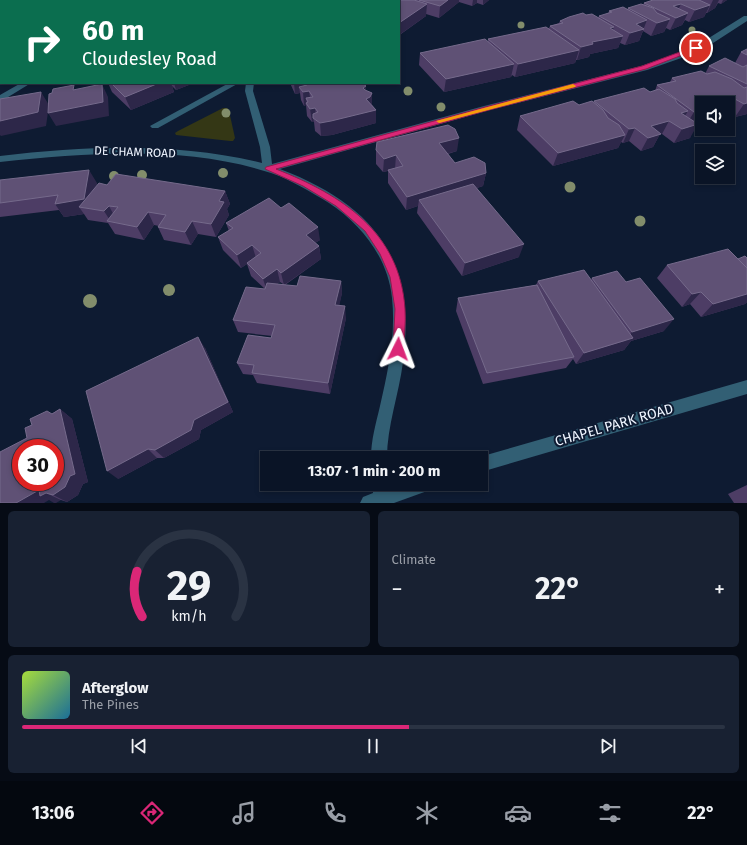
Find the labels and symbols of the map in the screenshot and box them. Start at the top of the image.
pin [679,31,713,65]
street label: DE CHAM ROAD [94,144,176,160]
position arrow [377,328,419,370]
street label: CHAPEL PARK ROAD [553,400,675,450]
speed limit sign: 30 [12,439,64,491]

